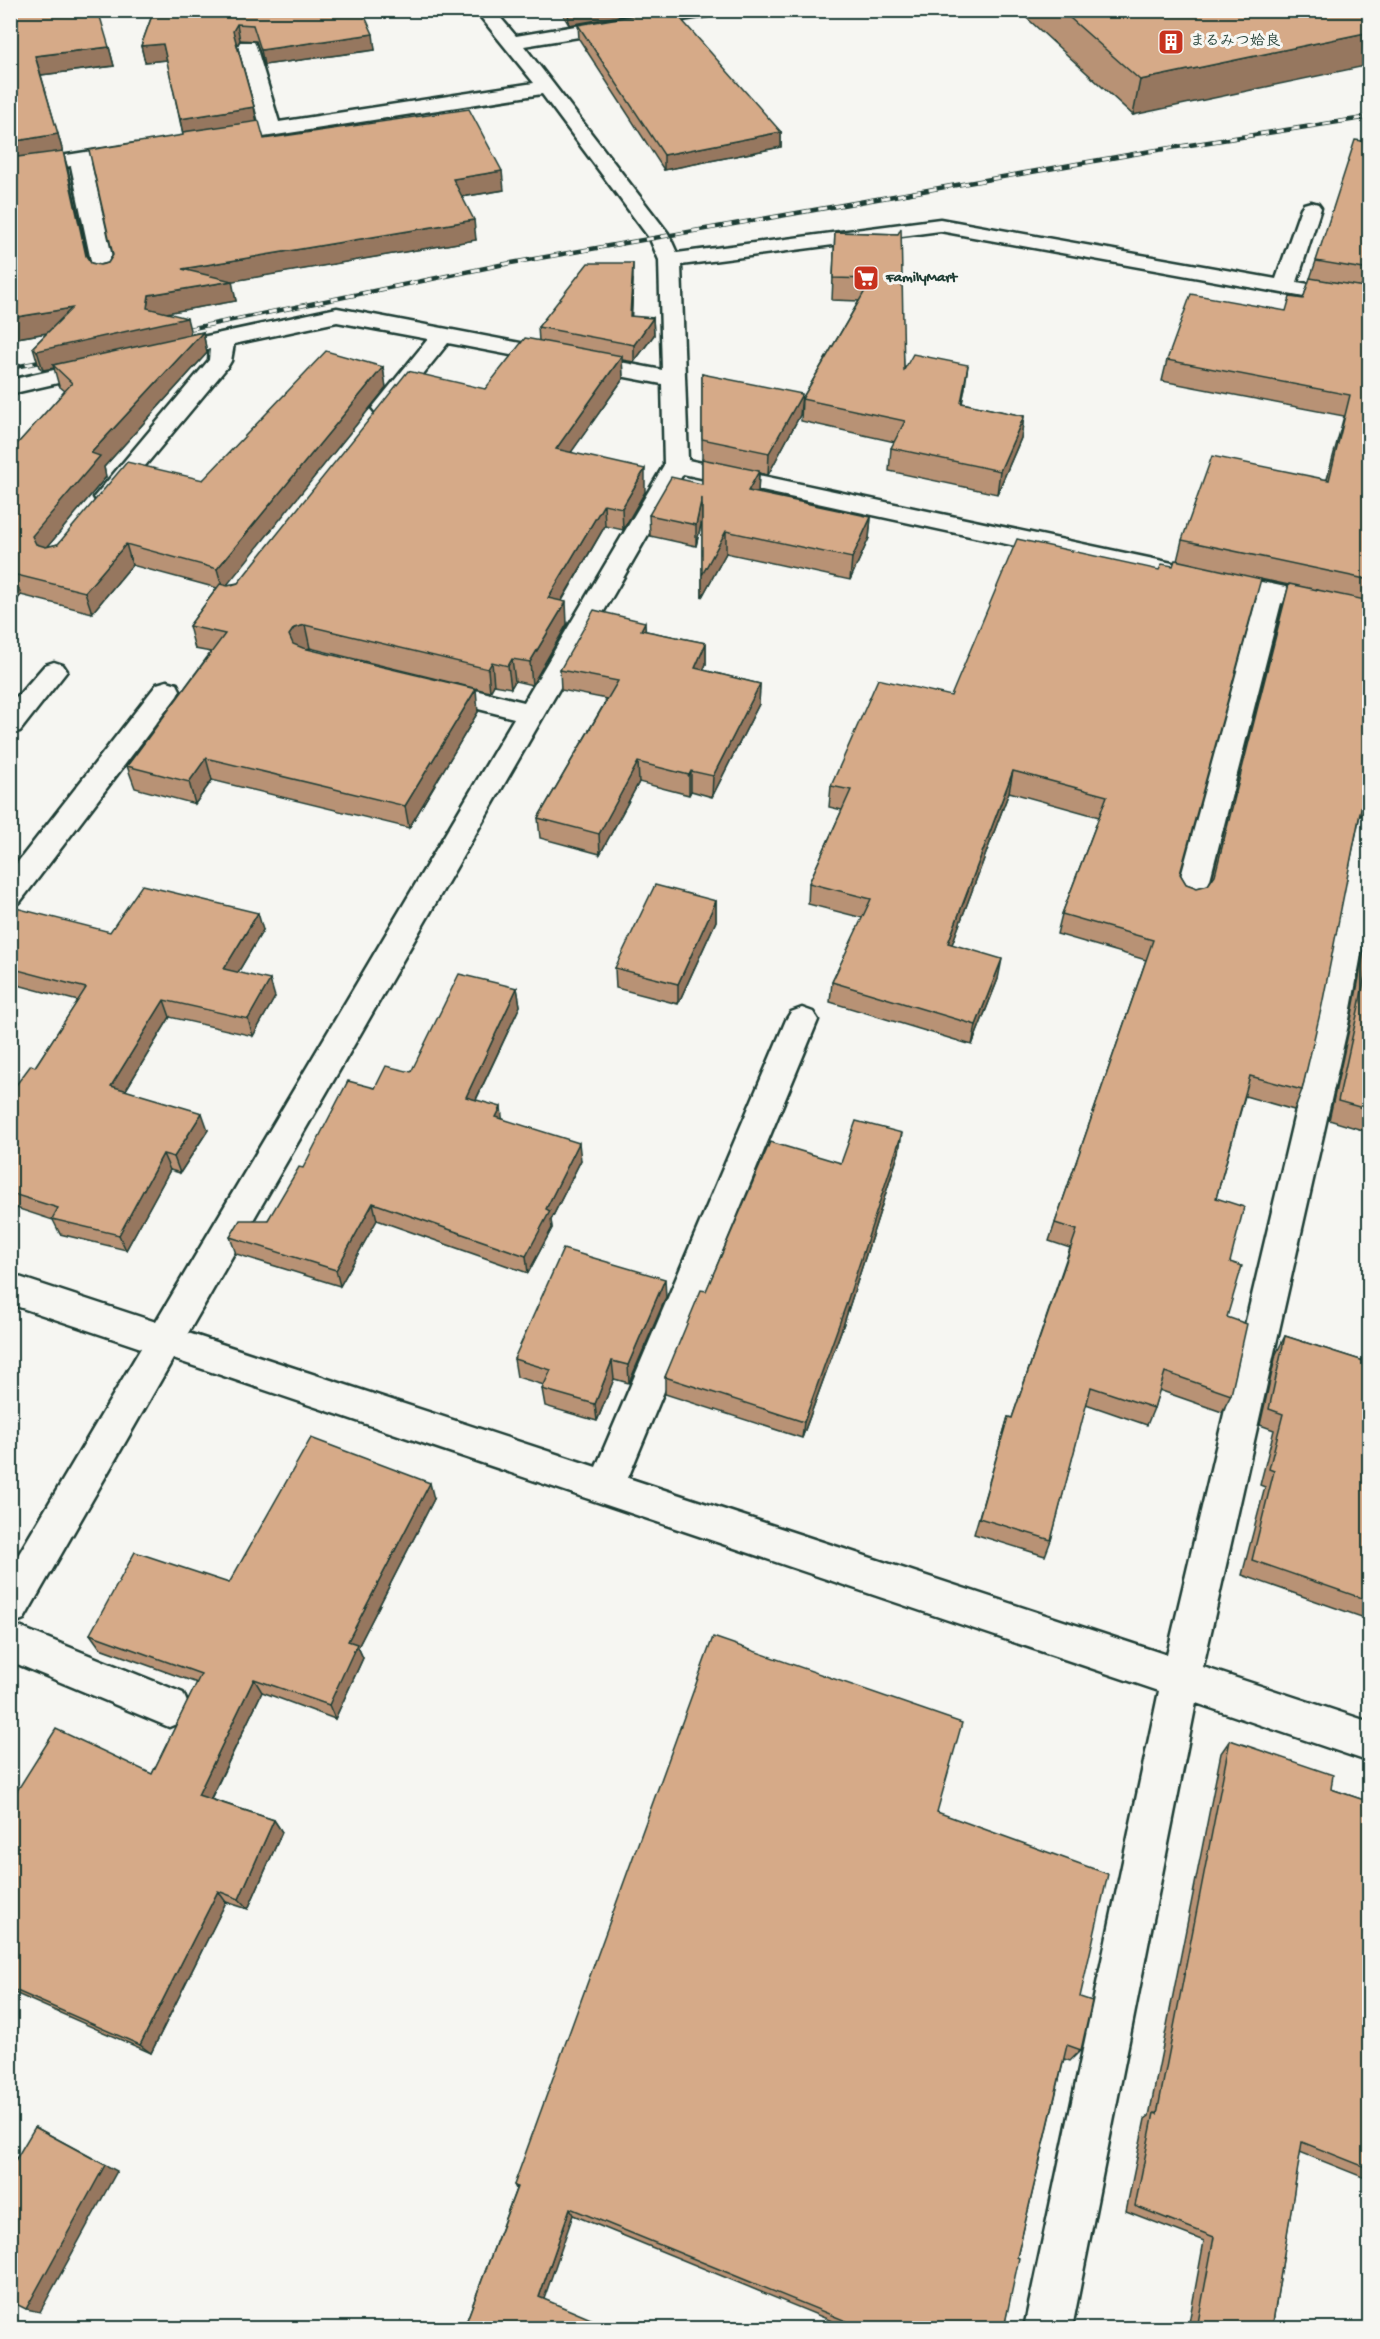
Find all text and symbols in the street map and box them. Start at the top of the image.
building icon: まるみつ姶良 [1156,27,1186,57]
place label: まるみつ姶良 [1190,32,1281,51]
supermarket icon: FamilyMart [851,263,881,293]
place label: FamilyMart [885,269,959,287]

